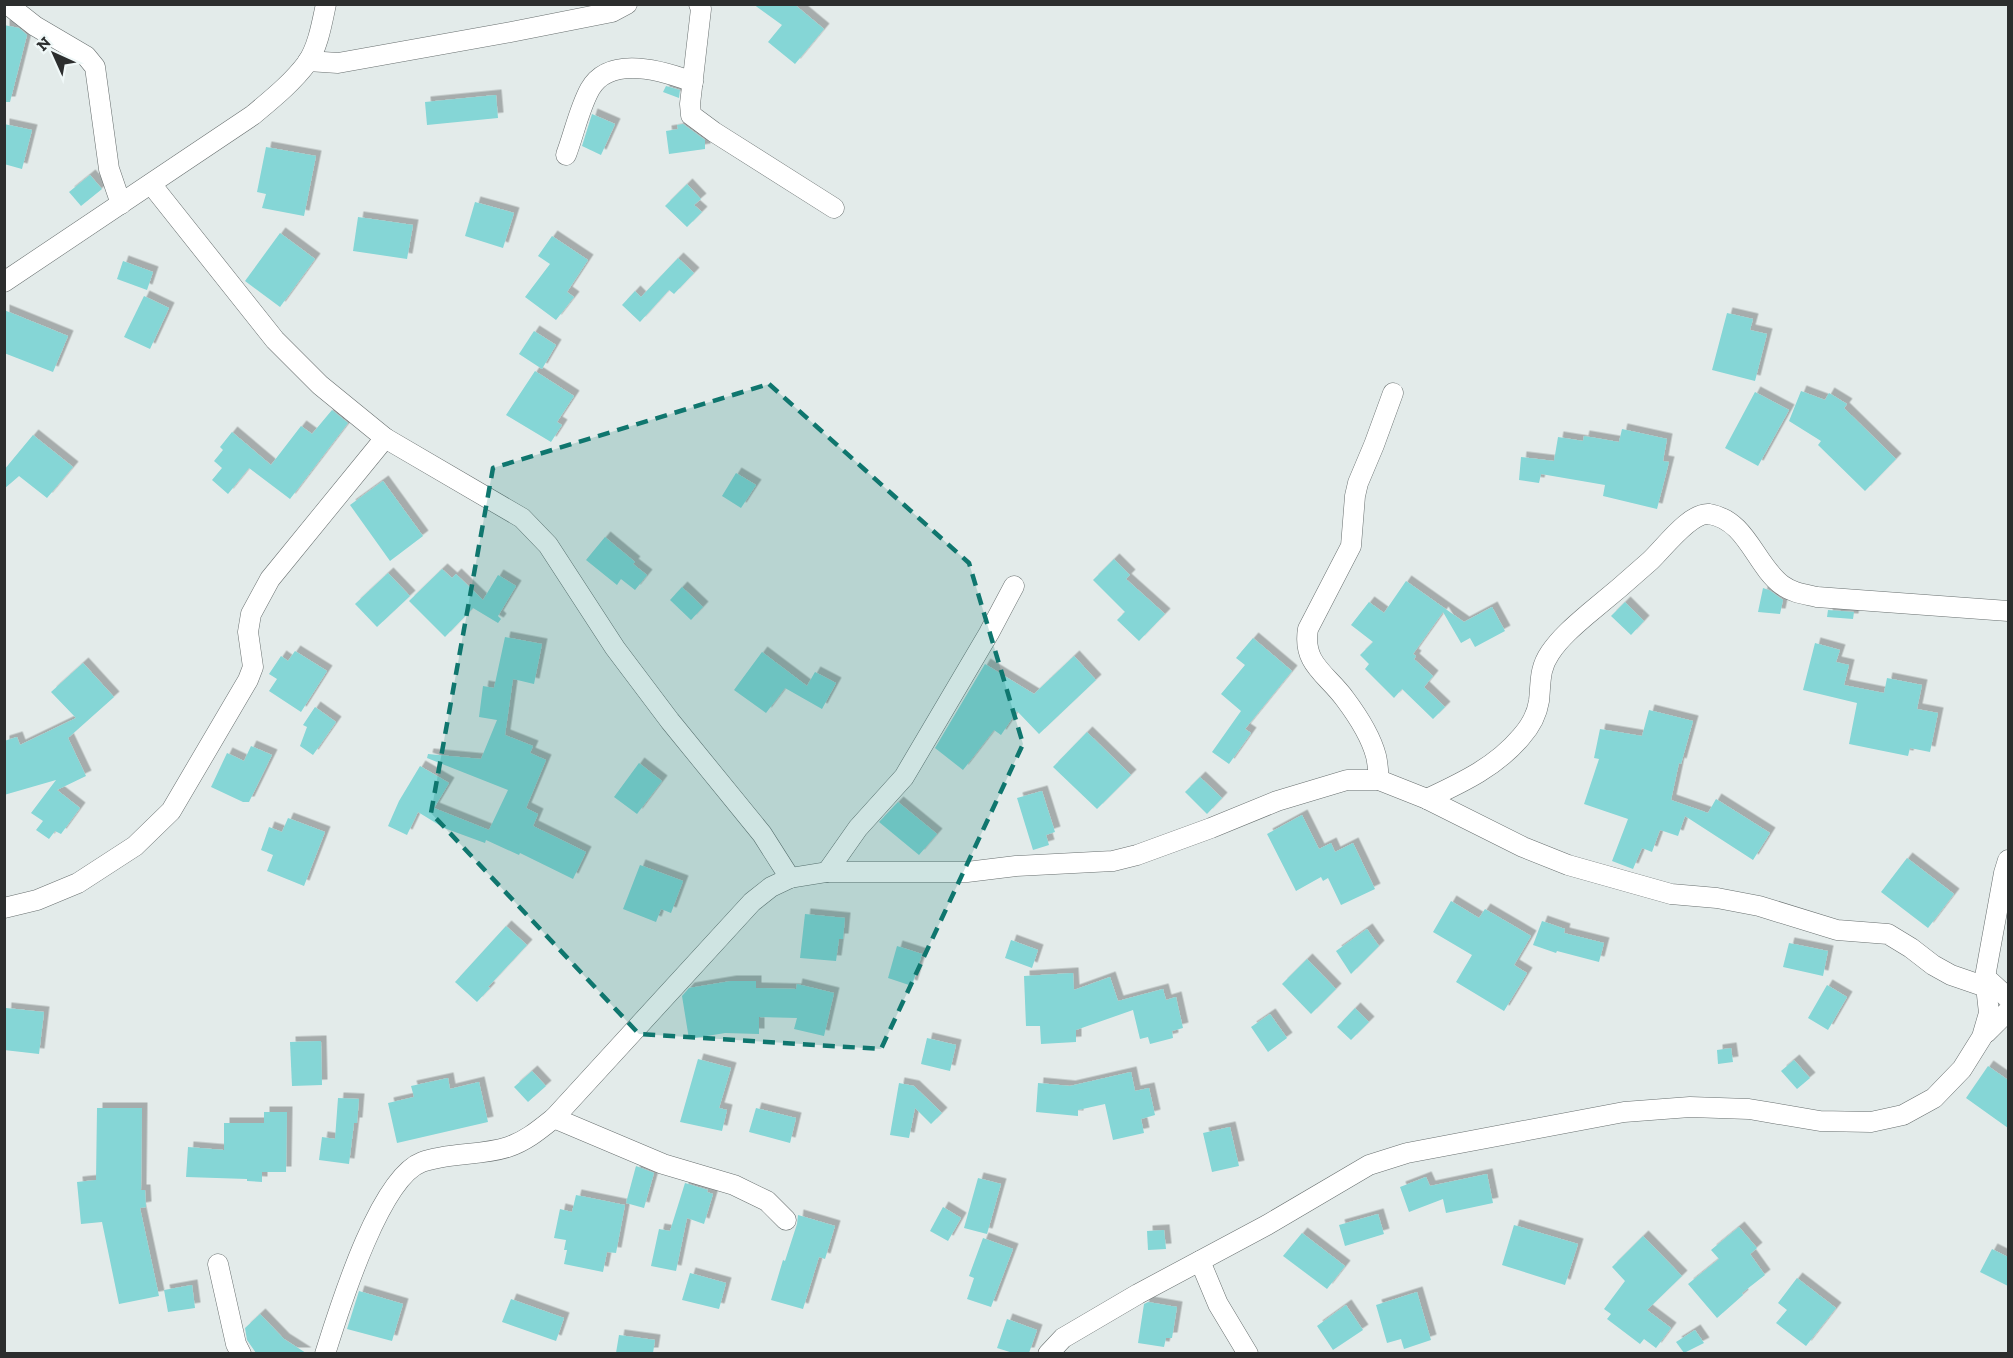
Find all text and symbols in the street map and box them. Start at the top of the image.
north arrow [24,24,84,84]
text: N [33,33,55,55]

